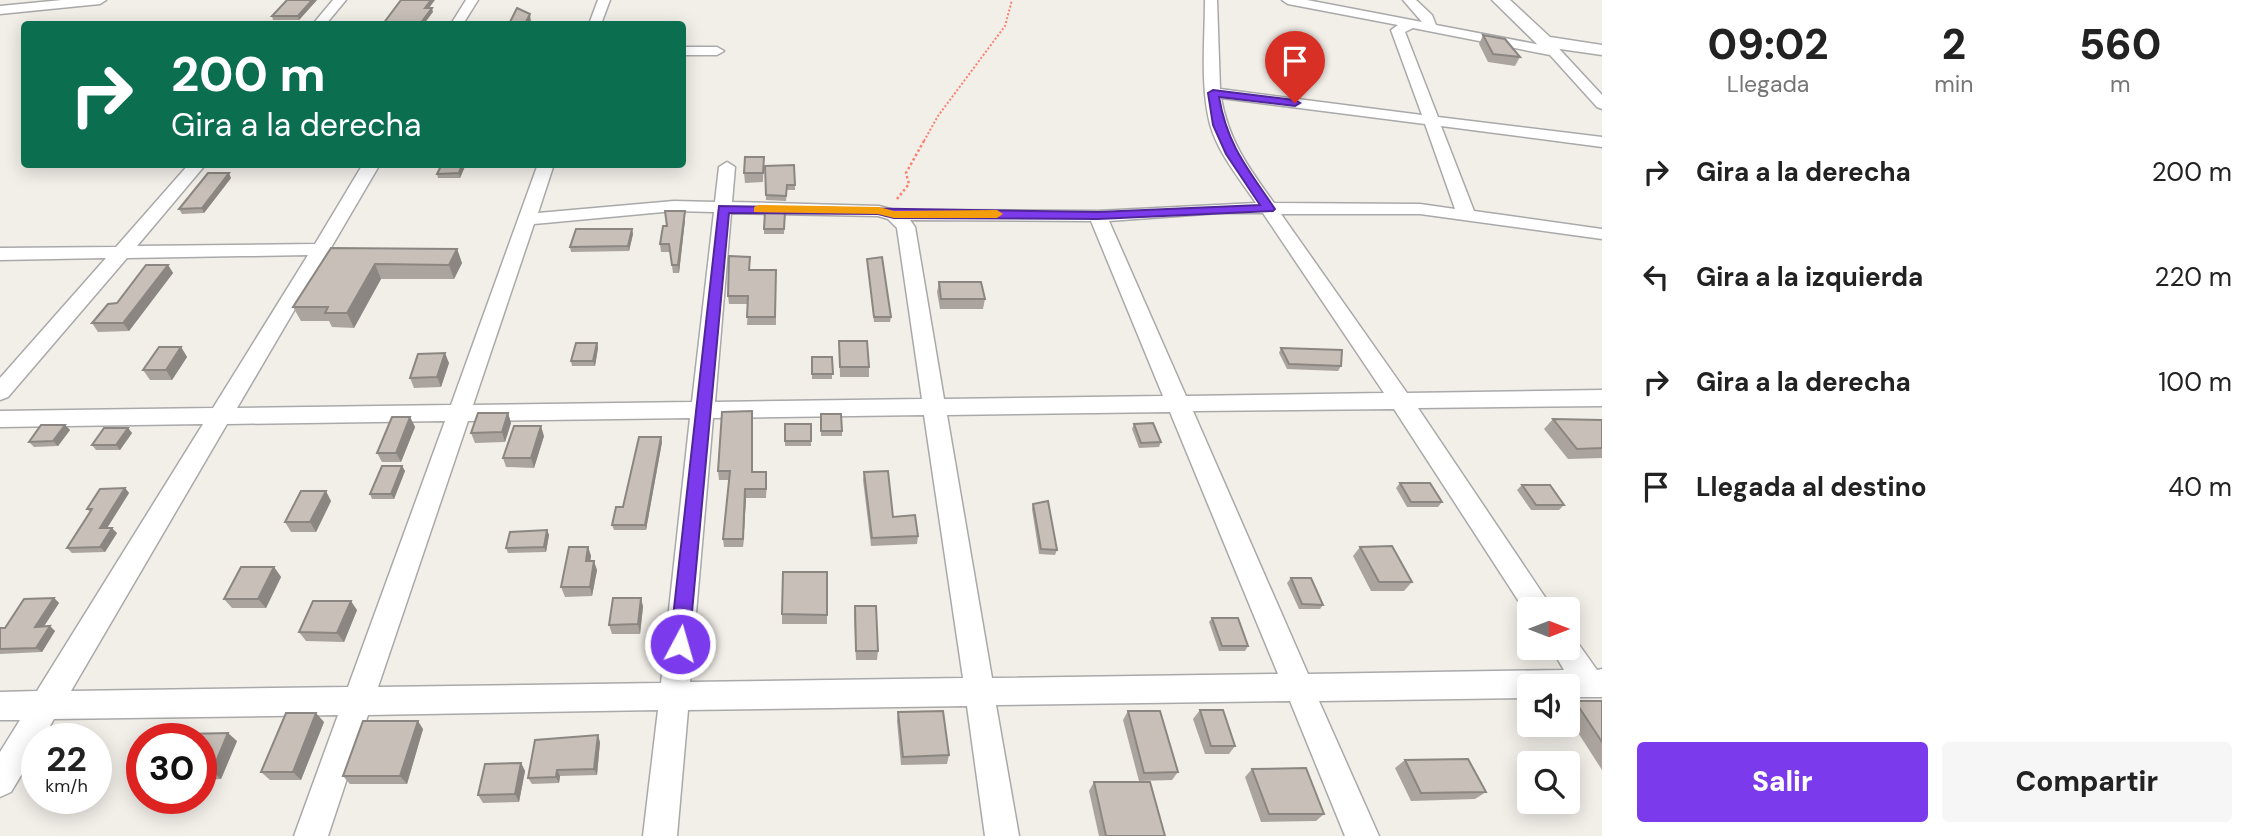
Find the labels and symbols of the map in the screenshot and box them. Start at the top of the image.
pin [1265,31,1325,103]
north arrow [1517,597,1580,660]
position arrow [643,607,717,681]
speed limit sign: 30 [126,723,217,814]

